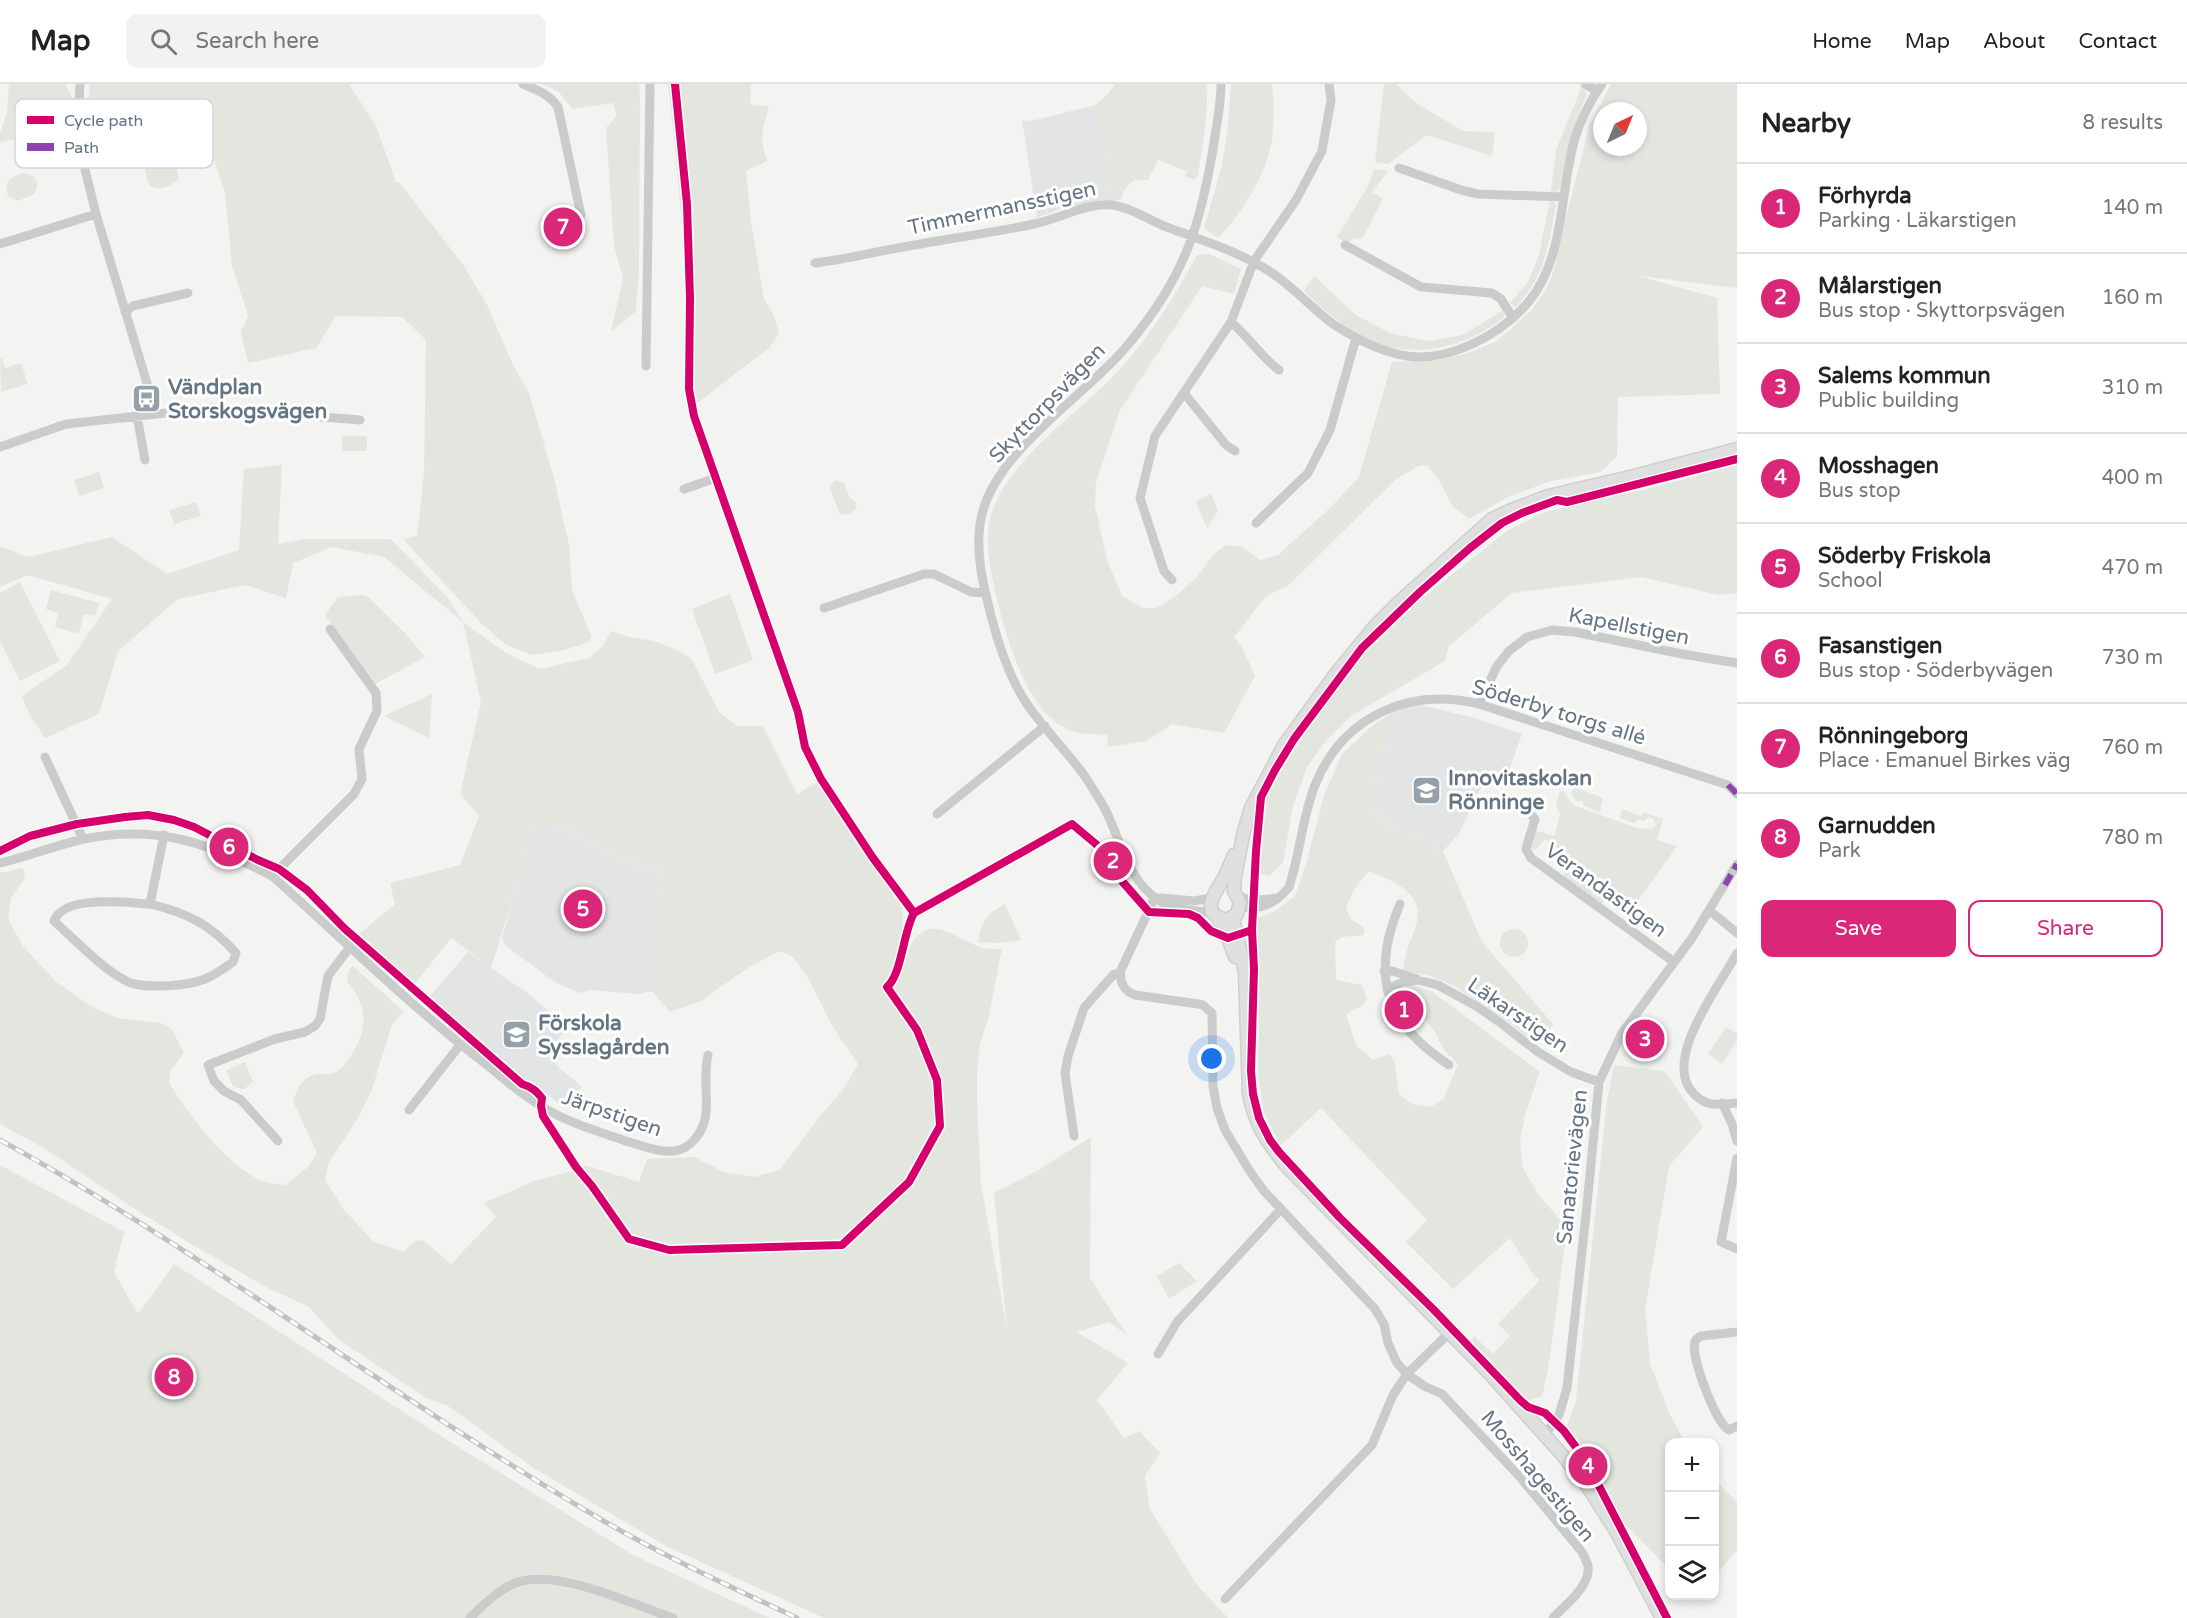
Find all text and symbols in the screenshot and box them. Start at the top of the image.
search box [126,14,546,68]
text: Map [30,24,90,58]
icon: search [147,25,180,58]
text: Search here [195,28,319,54]
text: Home [1812,29,1872,54]
text: Map [1905,29,1950,54]
text: About [1983,29,2045,54]
text: Contact [2078,29,2157,54]
legend [15,99,213,168]
north arrow [1593,102,1647,156]
text: Nearby [1761,108,1851,139]
text: Cycle path [64,111,143,131]
text: 8 results [2083,111,2163,135]
text: Path [64,138,99,158]
street label: Timmermansstigen [906,176,1098,241]
text: Förhyrda [1818,183,1912,209]
text: 1 [1774,196,1787,220]
text: 140 m [2102,196,2163,220]
pin: 7 [544,204,582,250]
text: Parking · Läkarstigen [1818,209,2017,233]
text: Målarstigen [1818,273,1942,299]
text: 2 [1774,286,1787,310]
text: 160 m [2102,286,2163,310]
text: Bus stop · Skyttorpsvägen [1818,299,2065,323]
street label: Skyttorpsvägen [984,338,1111,468]
text: Salems kommun [1818,363,1991,389]
place label: Vändplan Storskogsvägen [168,375,327,424]
text: 3 [1774,376,1787,400]
text: 310 m [2102,376,2163,400]
bus stop icon: Vändplan Storskogsvägen [131,383,163,415]
text: Public building [1818,389,1959,413]
text: Mosshagen [1818,453,1939,479]
text: 4 [1774,466,1787,490]
text: 400 m [2102,466,2163,490]
text: Bus stop [1818,479,1901,503]
text: Söderby Friskola [1818,543,1991,569]
text: 5 [1774,556,1787,580]
text: 470 m [2102,556,2163,580]
text: School [1818,569,1882,593]
street label: Kapellstigen [1566,603,1691,650]
text: Fasanstigen [1818,633,1942,659]
text: 6 [1774,646,1787,670]
text: 730 m [2102,646,2163,670]
text: Bus stop · Söderbyvägen [1818,659,2053,683]
street label: Söderby torgs allé [1469,674,1649,751]
text: Rönningeborg [1818,723,1968,749]
text: 7 [1774,736,1787,760]
text: 760 m [2102,736,2163,760]
text: Place · Emanuel Birkes väg [1818,749,2071,773]
place label: Innovitaskolan Rönninge [1448,766,1592,815]
school or university icon: Innovitaskolan Rönninge [1411,774,1443,806]
text: Garnudden [1818,813,1936,839]
pin: 6 [210,824,248,870]
text: 8 [1774,826,1787,850]
text: 780 m [2102,826,2163,850]
pin: 2 [1094,838,1132,884]
street label: Verandastigen [1540,838,1671,943]
text: Park [1818,839,1861,863]
pin: 5 [564,886,602,932]
button: Save [1761,900,1956,957]
button: Share [1968,900,2163,957]
street label: Läkarstigen [1463,973,1573,1058]
pin: 1 [1384,988,1424,1032]
place label: Förskola Sysslagården [538,1011,669,1060]
pin: 3 [1626,1016,1664,1062]
school or university icon: Förskola Sysslagården [501,1019,533,1051]
your location [1197,1044,1226,1073]
street label: Järpstigen [559,1085,665,1142]
street label: Sanatorievägen [1552,1088,1593,1246]
pin: 8 [154,1354,194,1400]
street label: Mosshagestigen [1475,1406,1600,1547]
map controls [1665,1438,1719,1600]
button: + [1665,1438,1719,1492]
pin: 4 [1568,1444,1608,1488]
button: − [1665,1492,1719,1546]
button: layers [1665,1546,1719,1600]

